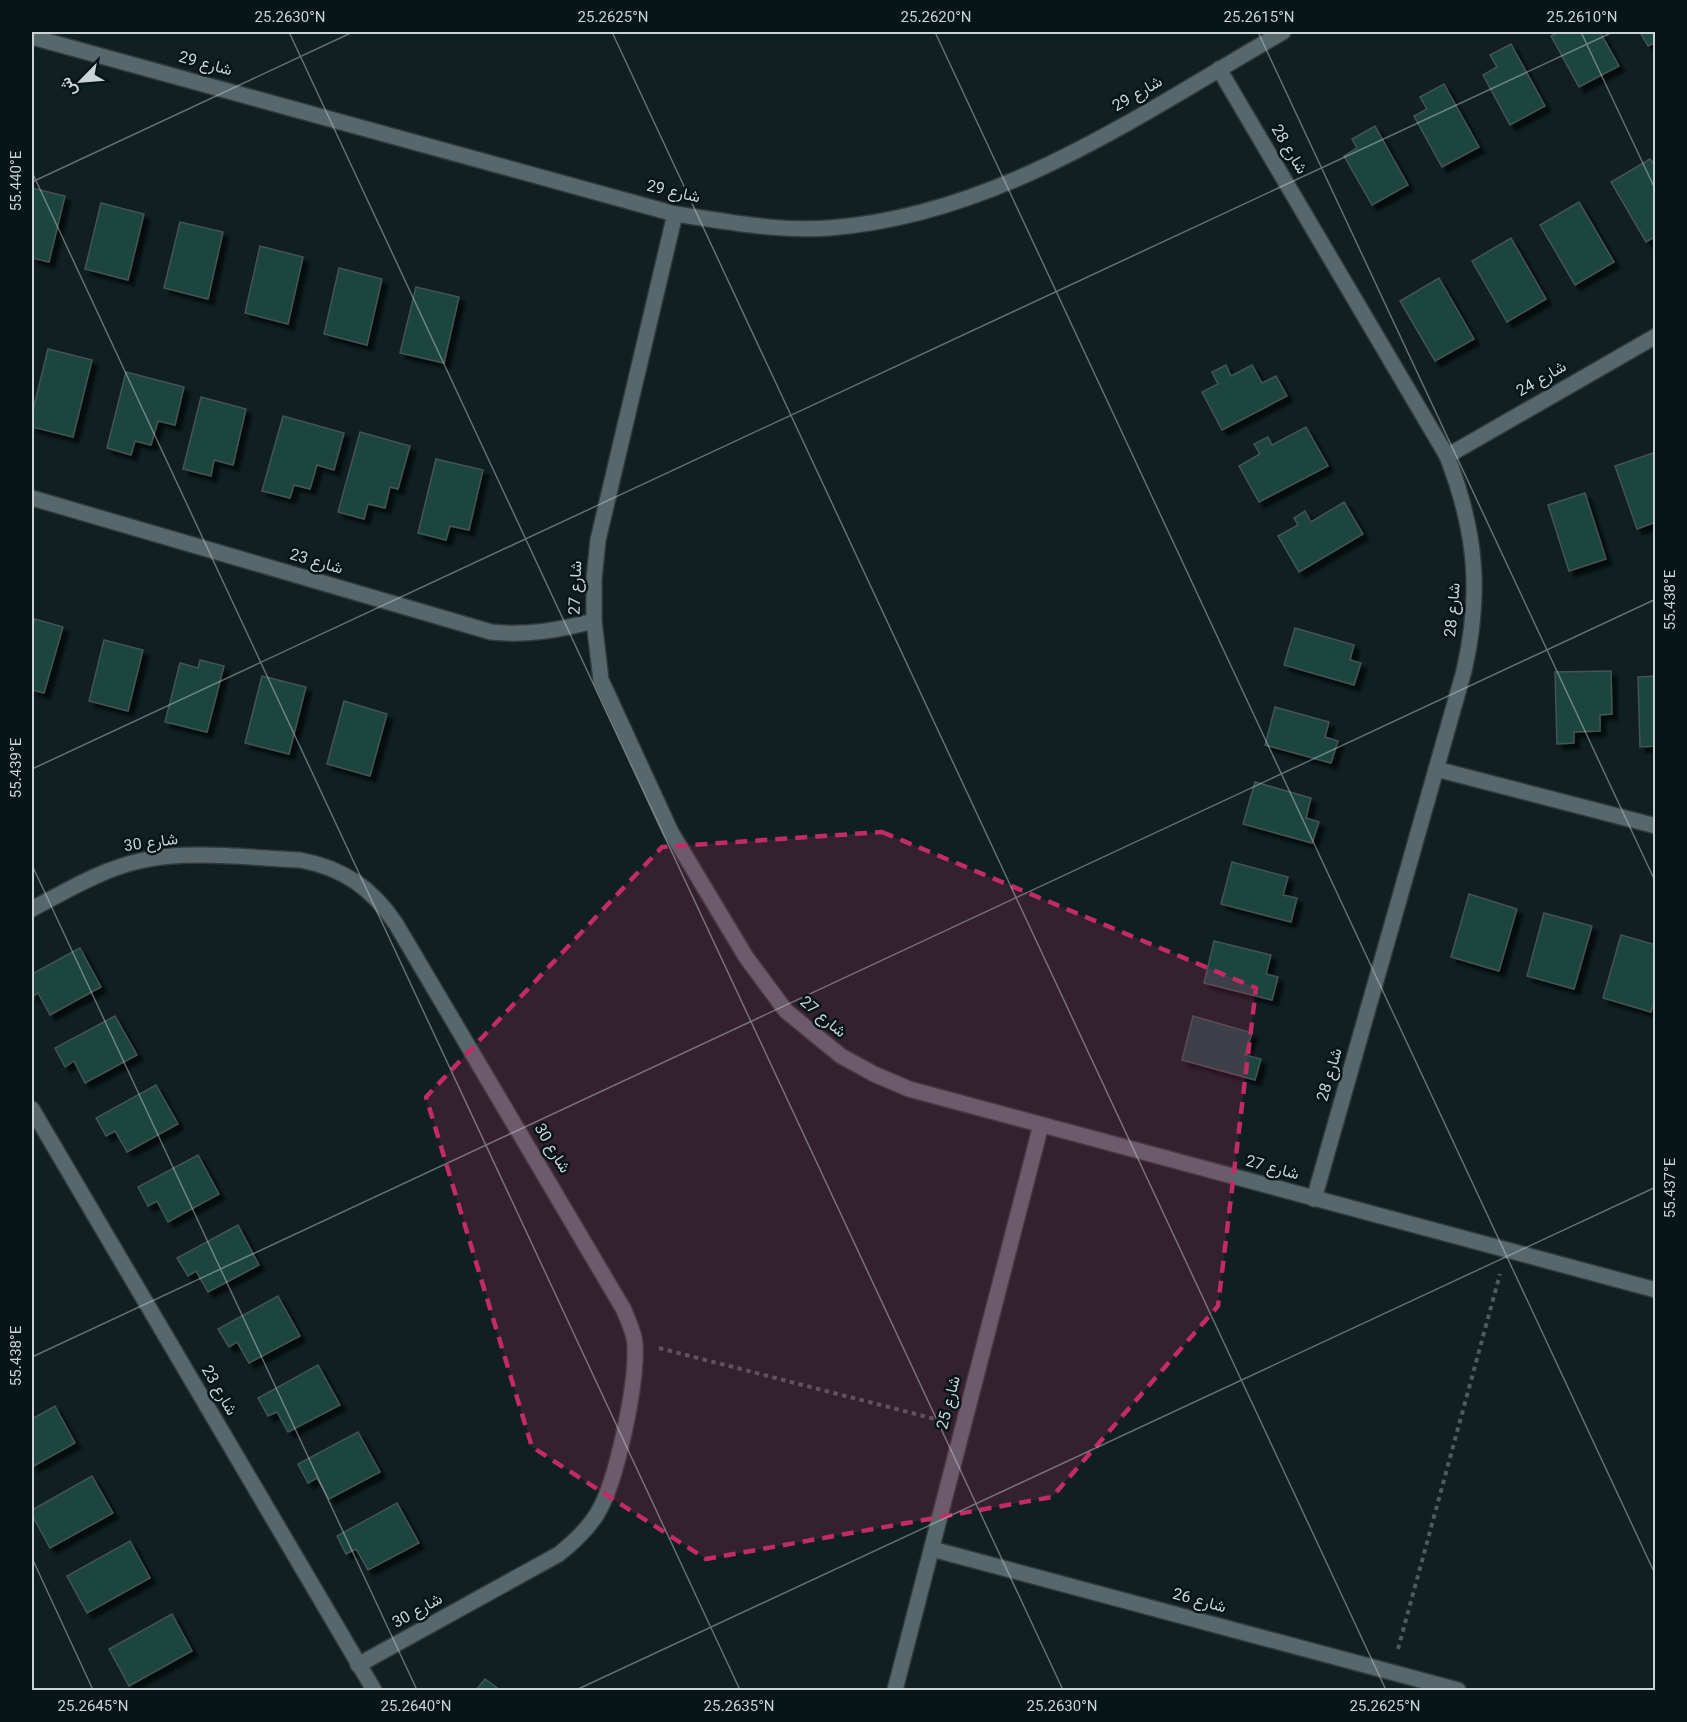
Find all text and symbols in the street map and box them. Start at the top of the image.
text: 25.2630°N [255,7,325,30]
text: 25.2625°N [578,7,648,30]
text: 25.2620°N [901,7,971,30]
text: 25.2615°N [1224,7,1294,30]
text: 25.2610°N [1547,7,1617,30]
street label: شارع 29 [175,46,235,84]
north arrow [51,51,111,111]
street label: شارع 29 [1108,71,1168,119]
text: ش [54,72,85,100]
street label: شارع 28 [1263,120,1313,180]
text: 55.440°E [6,150,29,211]
street label: شارع 29 [644,175,702,211]
street label: شارع 24 [1512,356,1572,404]
street label: شارع 23 [286,543,346,583]
street label: شارع 27 [564,560,590,616]
text: 55.438°E [1660,569,1683,630]
street label: شارع 28 [1439,582,1469,638]
text: 55.439°E [6,737,29,798]
street label: شارع 30 [122,828,180,860]
street label: شارع 27 [793,991,851,1045]
street label: شارع 28 [1311,1045,1351,1105]
street label: شارع 30 [526,1119,576,1179]
street label: شارع 27 [1242,1150,1302,1188]
text: 55.437°E [1660,1157,1683,1218]
text: 55.438°E [6,1325,29,1386]
street label: شارع 23 [194,1361,242,1421]
street label: شارع 25 [931,1374,969,1432]
street label: شارع 26 [1169,1583,1229,1621]
street label: شارع 30 [388,1588,448,1636]
text: 25.2645°N [58,1696,128,1719]
text: 25.2640°N [381,1696,451,1719]
text: 25.2635°N [704,1696,774,1719]
text: 25.2630°N [1027,1696,1097,1719]
text: 25.2625°N [1350,1696,1420,1719]

